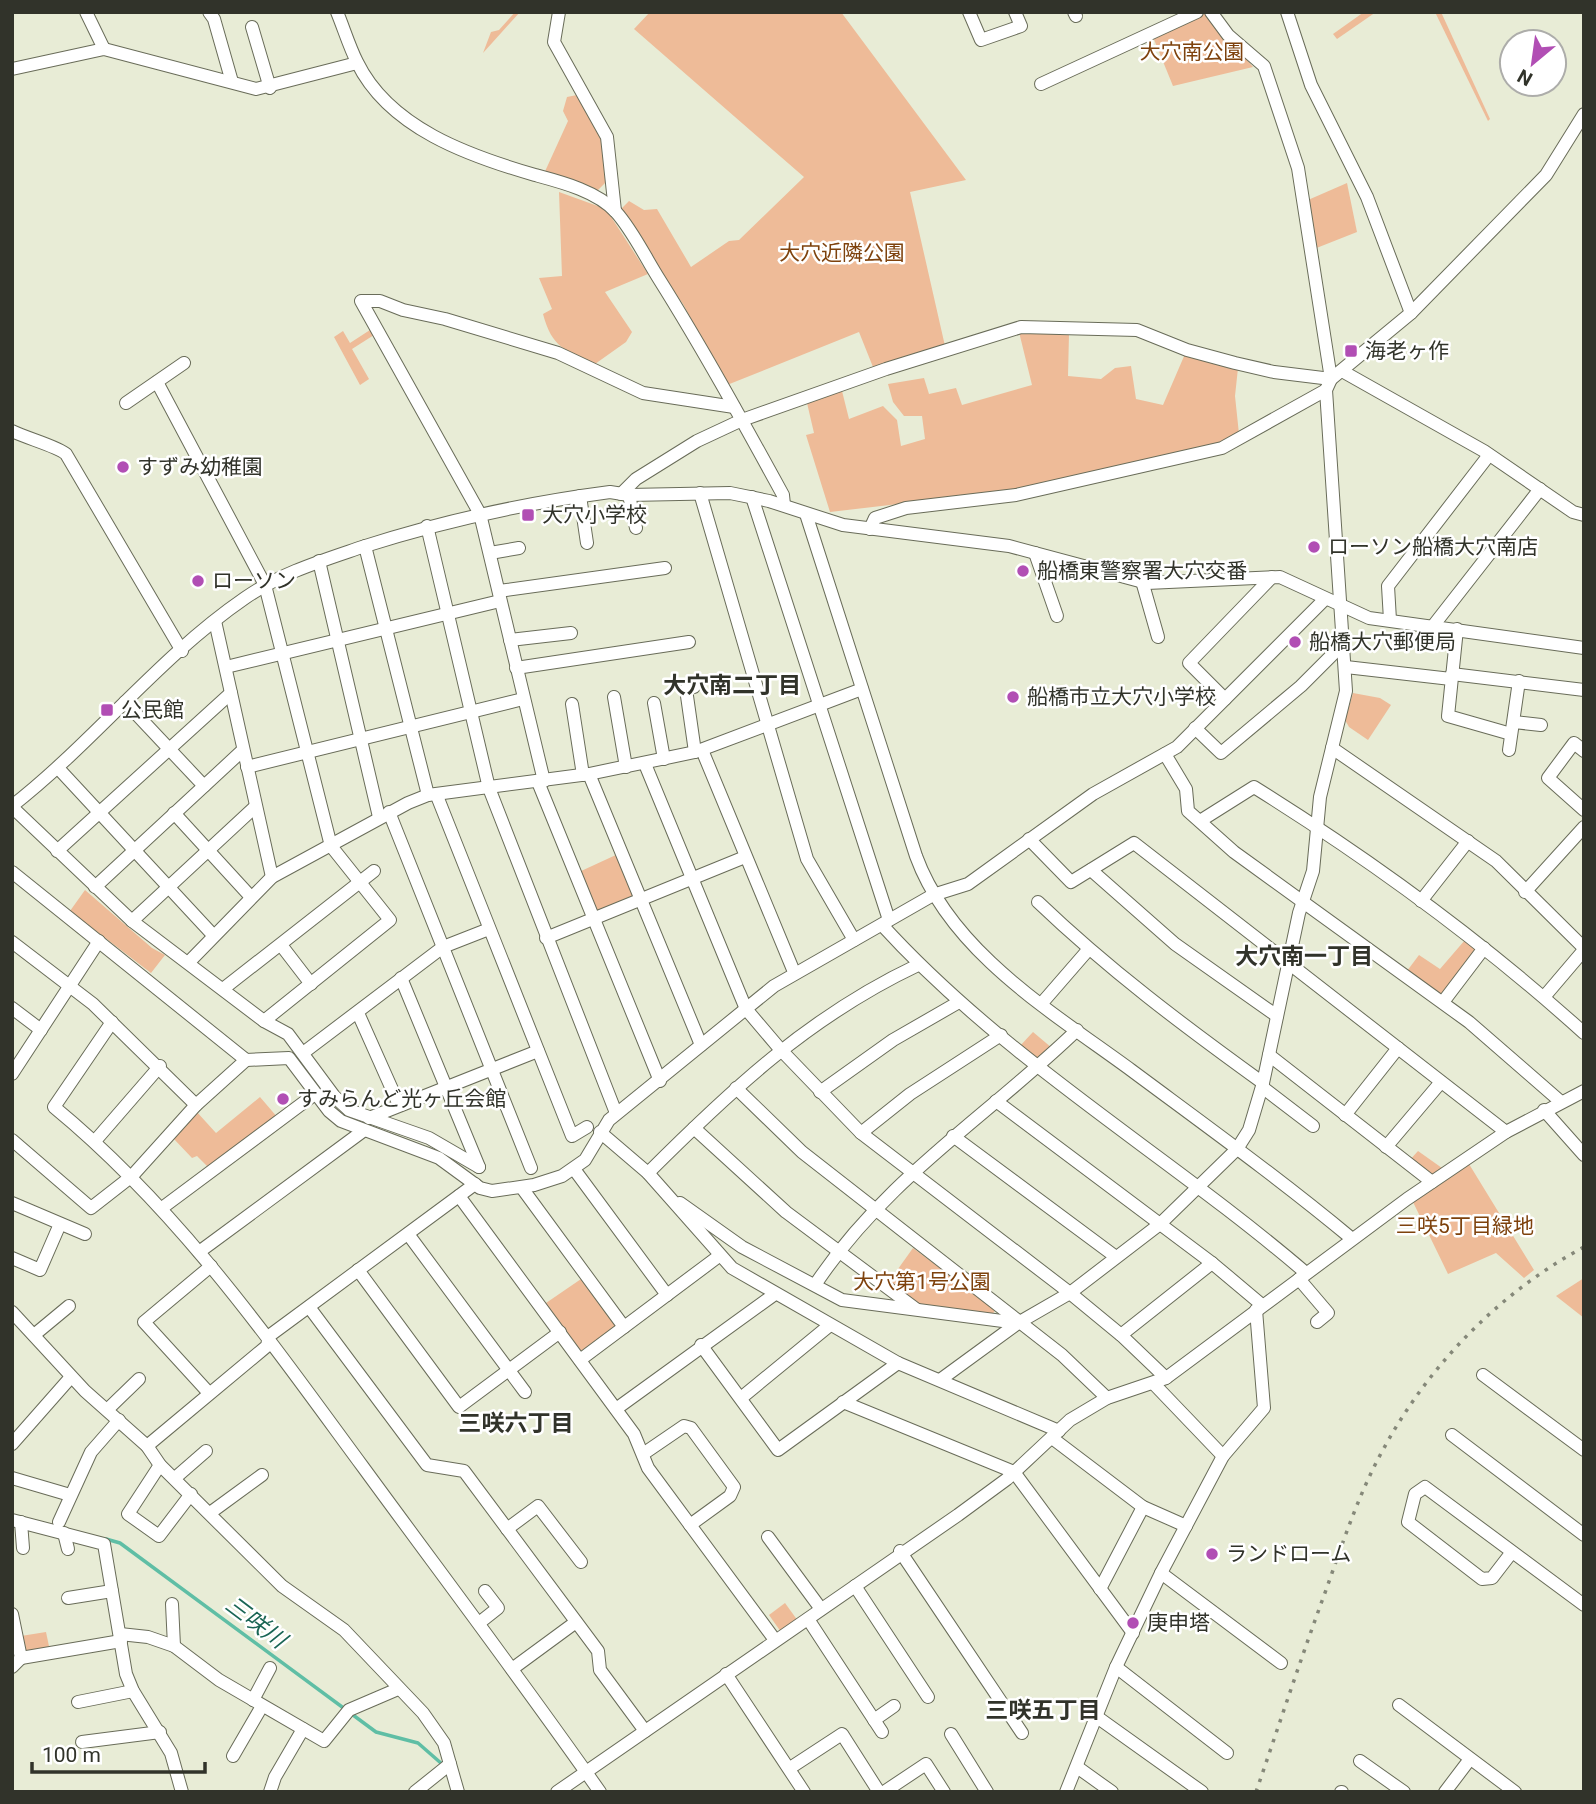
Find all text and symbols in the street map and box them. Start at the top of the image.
north arrow [1498,28,1568,98]
park label: 大穴南公園 [1140,40,1245,64]
text: N [1514,64,1536,91]
park label: 大穴近隣公園 [779,241,905,265]
place label: 海老ヶ作 [1365,339,1449,363]
marker: 海老ヶ作 [1343,343,1359,359]
place label: すずみ幼稚園 [137,455,263,479]
marker: すずみ幼稚園 [115,459,131,475]
place label: 大穴小学校 [542,503,647,527]
marker: 大穴小学校 [520,507,536,523]
place label: ローソン船橋大穴南店 [1328,535,1538,559]
marker: ローソン船橋大穴南店 [1306,539,1322,555]
place label: 船橋東警察署大穴交番 [1037,559,1247,583]
marker: 船橋東警察署大穴交番 [1015,563,1031,579]
place label: ローソン [212,569,296,593]
marker: ローソン [190,573,206,589]
place label: 船橋大穴郵便局 [1309,630,1456,654]
marker: 船橋大穴郵便局 [1287,634,1303,650]
district label: 大穴南二丁目 [663,672,801,699]
place label: 船橋市立大穴小学校 [1027,685,1216,709]
marker: 船橋市立大穴小学校 [1005,689,1021,705]
place label: 公民館 [121,698,184,722]
marker: 公民館 [99,702,115,718]
district label: 大穴南一丁目 [1235,943,1373,970]
place label: すみらんど光ヶ丘会館 [297,1087,506,1111]
marker: すみらんど光ヶ丘会館 [275,1091,291,1107]
park label: 三咲5丁目緑地 [1396,1214,1534,1238]
park label: 大穴第1号公園 [853,1270,991,1294]
district label: 三咲六丁目 [459,1410,574,1437]
place label: ランドローム [1226,1542,1351,1566]
marker: ランドローム [1204,1546,1220,1562]
water label: 三咲川 [220,1591,294,1656]
place label: 庚申塔 [1147,1611,1210,1635]
marker: 庚申塔 [1125,1615,1141,1631]
district label: 三咲五丁目 [986,1697,1101,1724]
scale bar [32,1730,205,1774]
text: 100 m [42,1743,101,1767]

